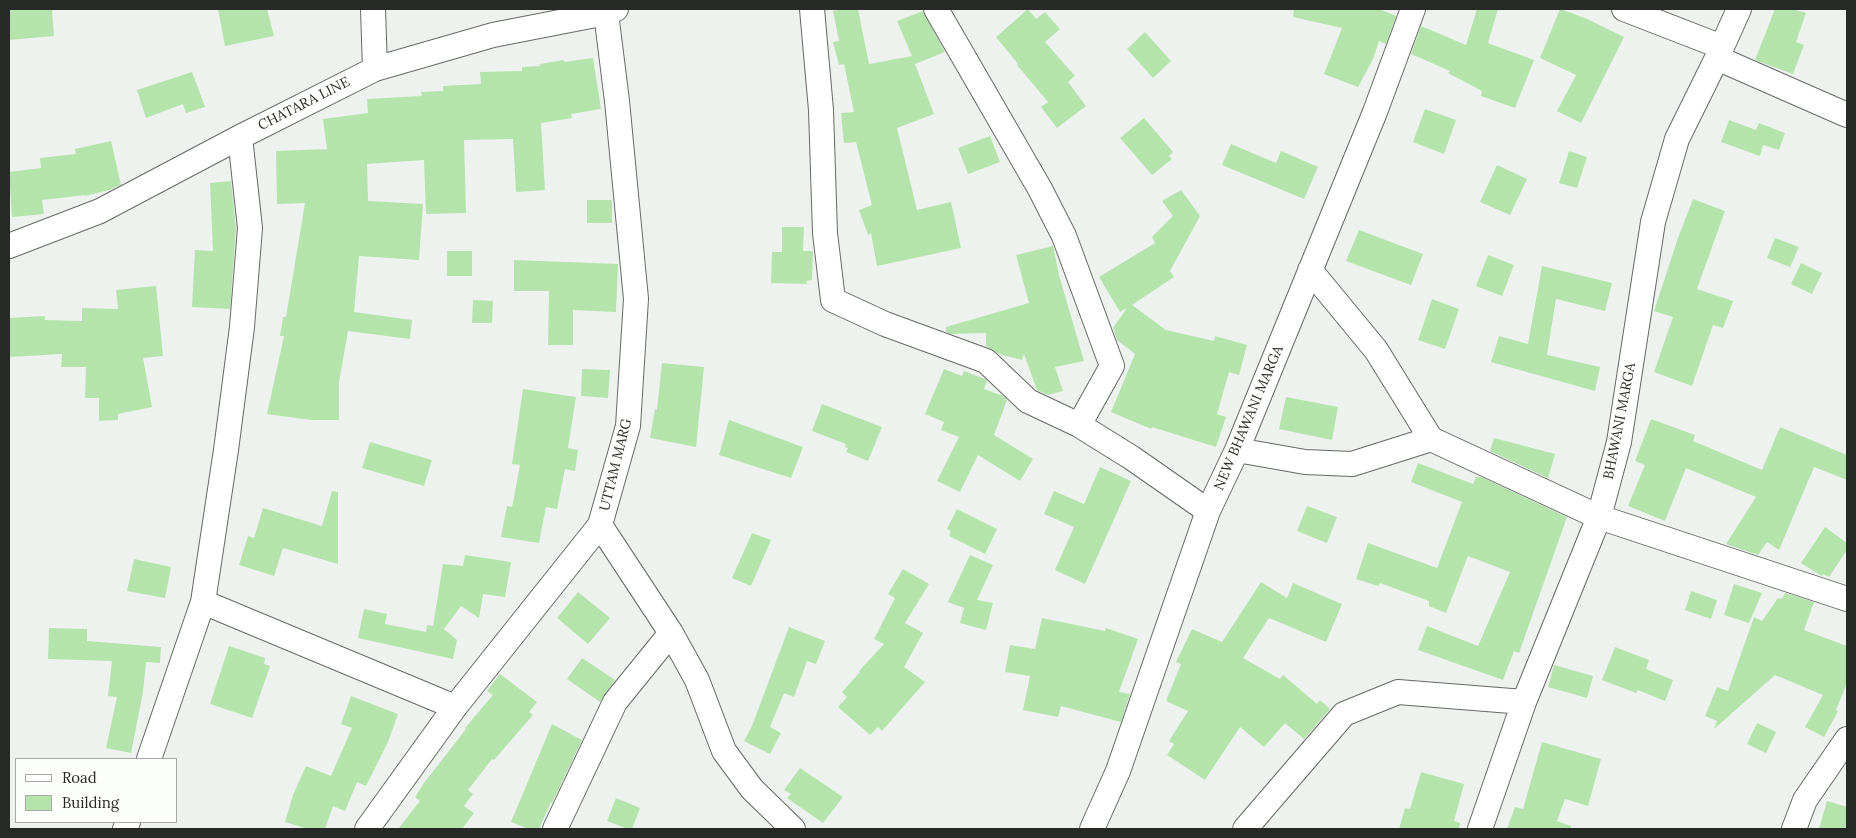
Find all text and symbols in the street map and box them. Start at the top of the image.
street label: CHATARA LINE [255,74,353,134]
street label: NEW BHAWANI MARGA [1211,343,1287,493]
street label: BHAWANI MARGA [1600,361,1640,481]
street label: UTTAM MARG [596,417,636,513]
legend [15,758,178,823]
text: Road [62,768,97,787]
text: Building [62,793,119,812]

